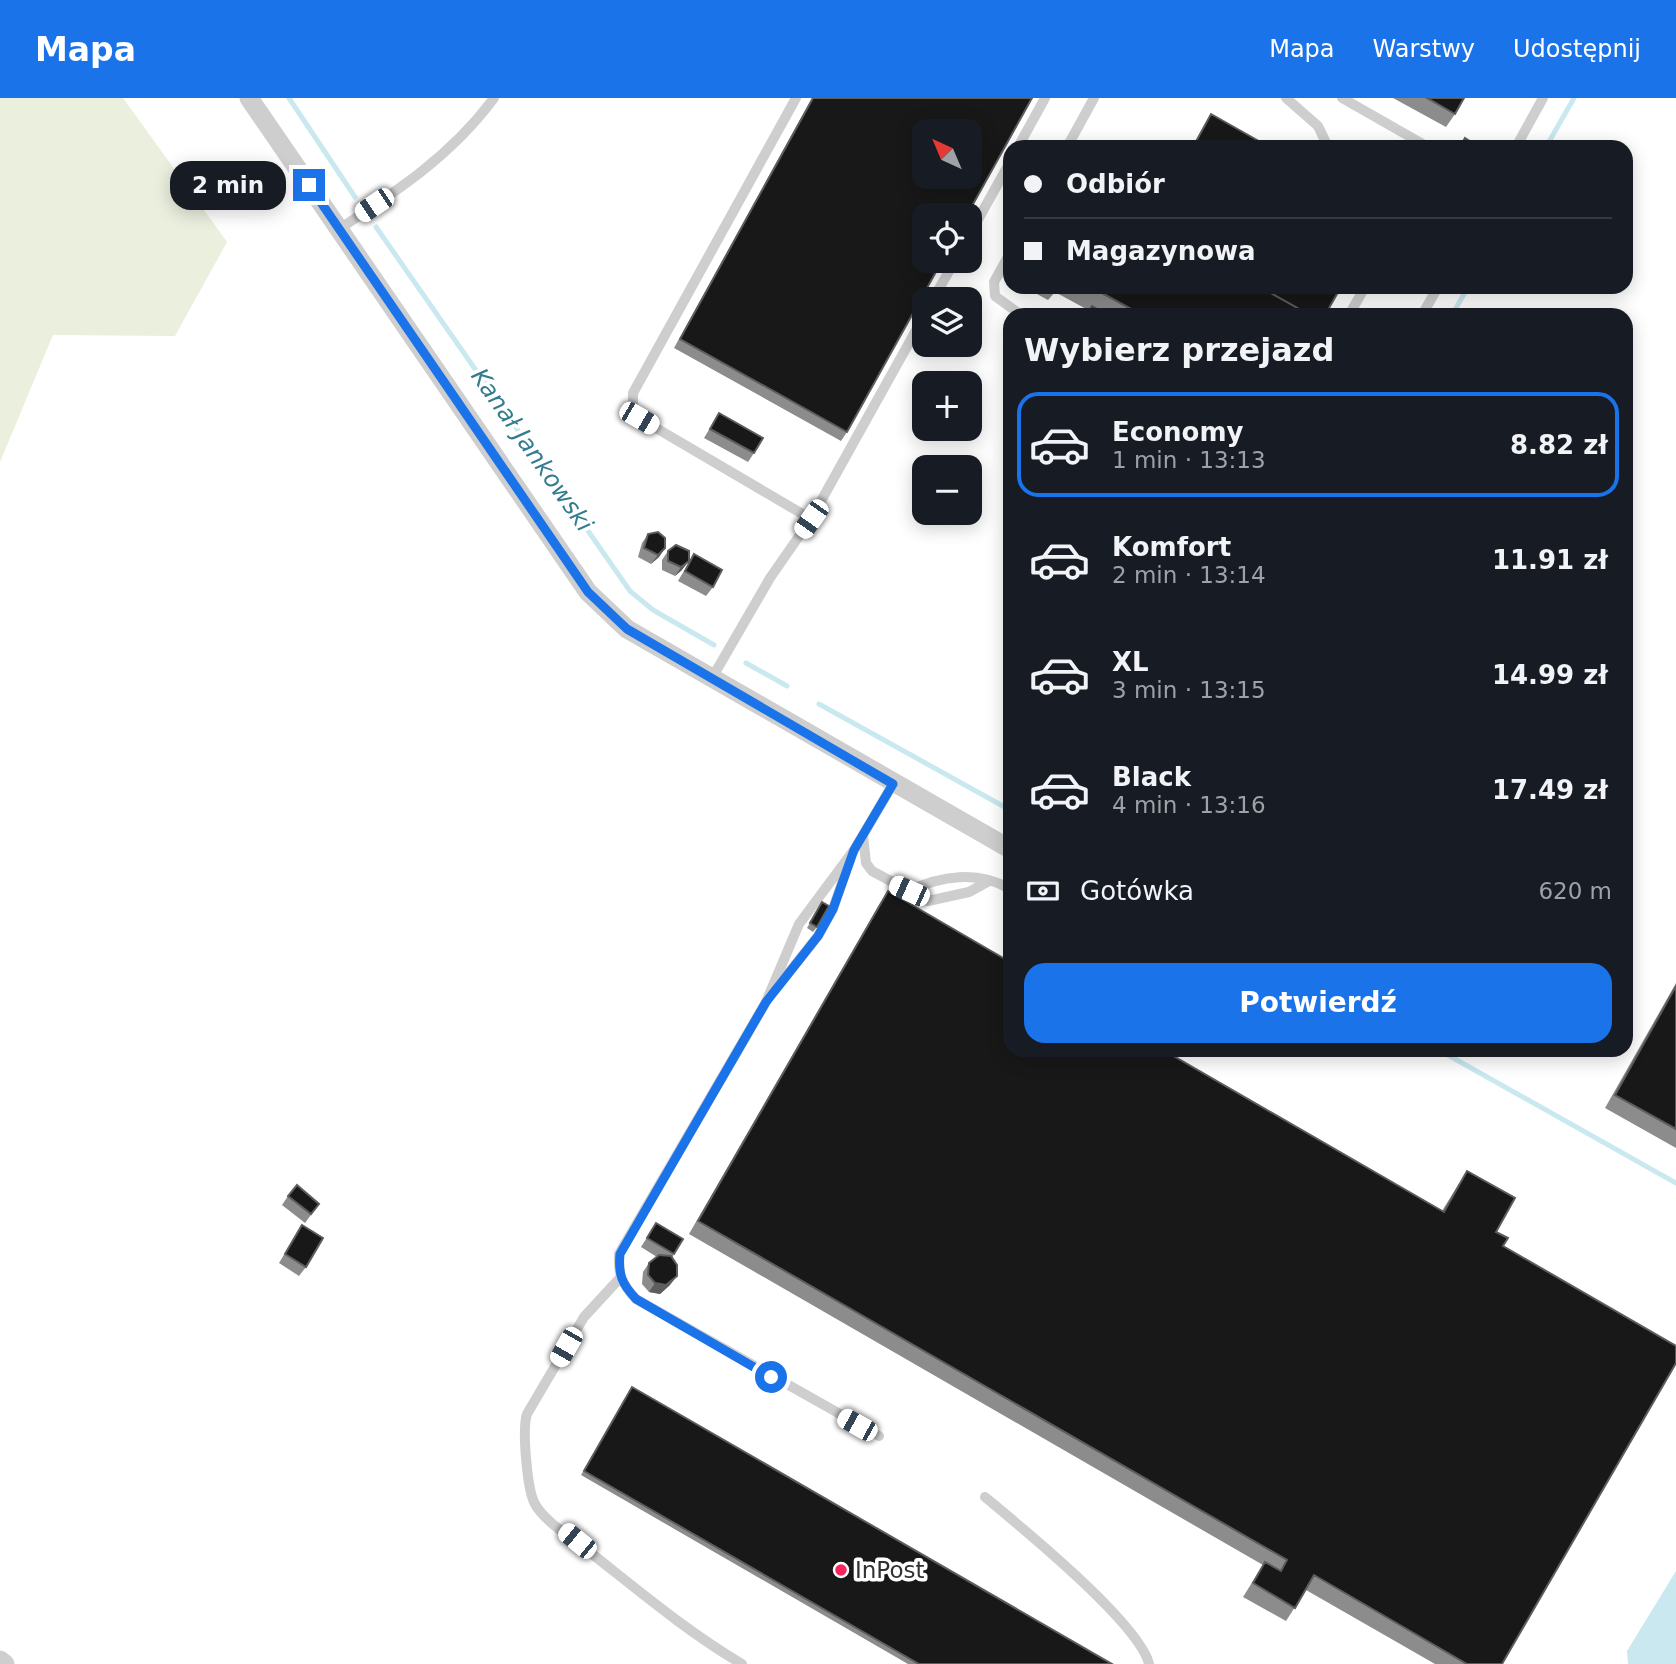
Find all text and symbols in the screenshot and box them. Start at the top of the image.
text: Mapa [35,30,136,69]
text: Mapa [1269,35,1335,63]
text: Warstwy [1373,35,1475,63]
text: Udostępnij [1513,35,1641,63]
north arrow [912,119,982,189]
map controls [912,119,982,525]
callout: 2 min [169,160,284,210]
route end [293,169,325,201]
text: Odbiór [1066,169,1165,199]
text: 2 min [192,172,264,198]
car [351,185,398,225]
button: locate [912,203,982,273]
text: Magazynowa [1066,236,1256,266]
button: layers [912,287,982,357]
text: Wybierz przejazd [1024,331,1334,369]
water label: Kanał Jankowski [465,363,599,537]
button: + [912,371,982,441]
car [616,398,663,438]
icon: car [1028,413,1091,476]
text: Economy [1112,417,1243,447]
text: 8.82 zł [1510,430,1608,460]
text: 1 min · 13:13 [1112,447,1266,473]
button: − [912,455,982,525]
car [791,496,832,542]
icon: car [1028,528,1091,591]
text: Komfort [1112,532,1231,562]
text: 11.91 zł [1492,545,1608,575]
text: 2 min · 13:14 [1112,562,1266,588]
icon: car [1028,643,1091,706]
text: XL [1112,647,1149,677]
text: 14.99 zł [1492,660,1608,690]
text: 3 min · 13:15 [1112,677,1266,703]
icon: car [1028,758,1091,821]
text: Black [1112,762,1191,792]
text: 17.49 zł [1492,775,1608,805]
text: 4 min · 13:16 [1112,792,1266,818]
icon: cash [1024,872,1062,910]
car [886,873,933,909]
text: Gotówka [1080,876,1194,906]
text: 620 m [1538,878,1612,904]
button: Potwierdź [1024,963,1612,1043]
car [547,1324,586,1370]
route start [755,1361,787,1393]
car [834,1406,881,1444]
car [555,1520,600,1562]
place label: InPost [855,1557,924,1583]
marker: InPost [833,1562,849,1578]

